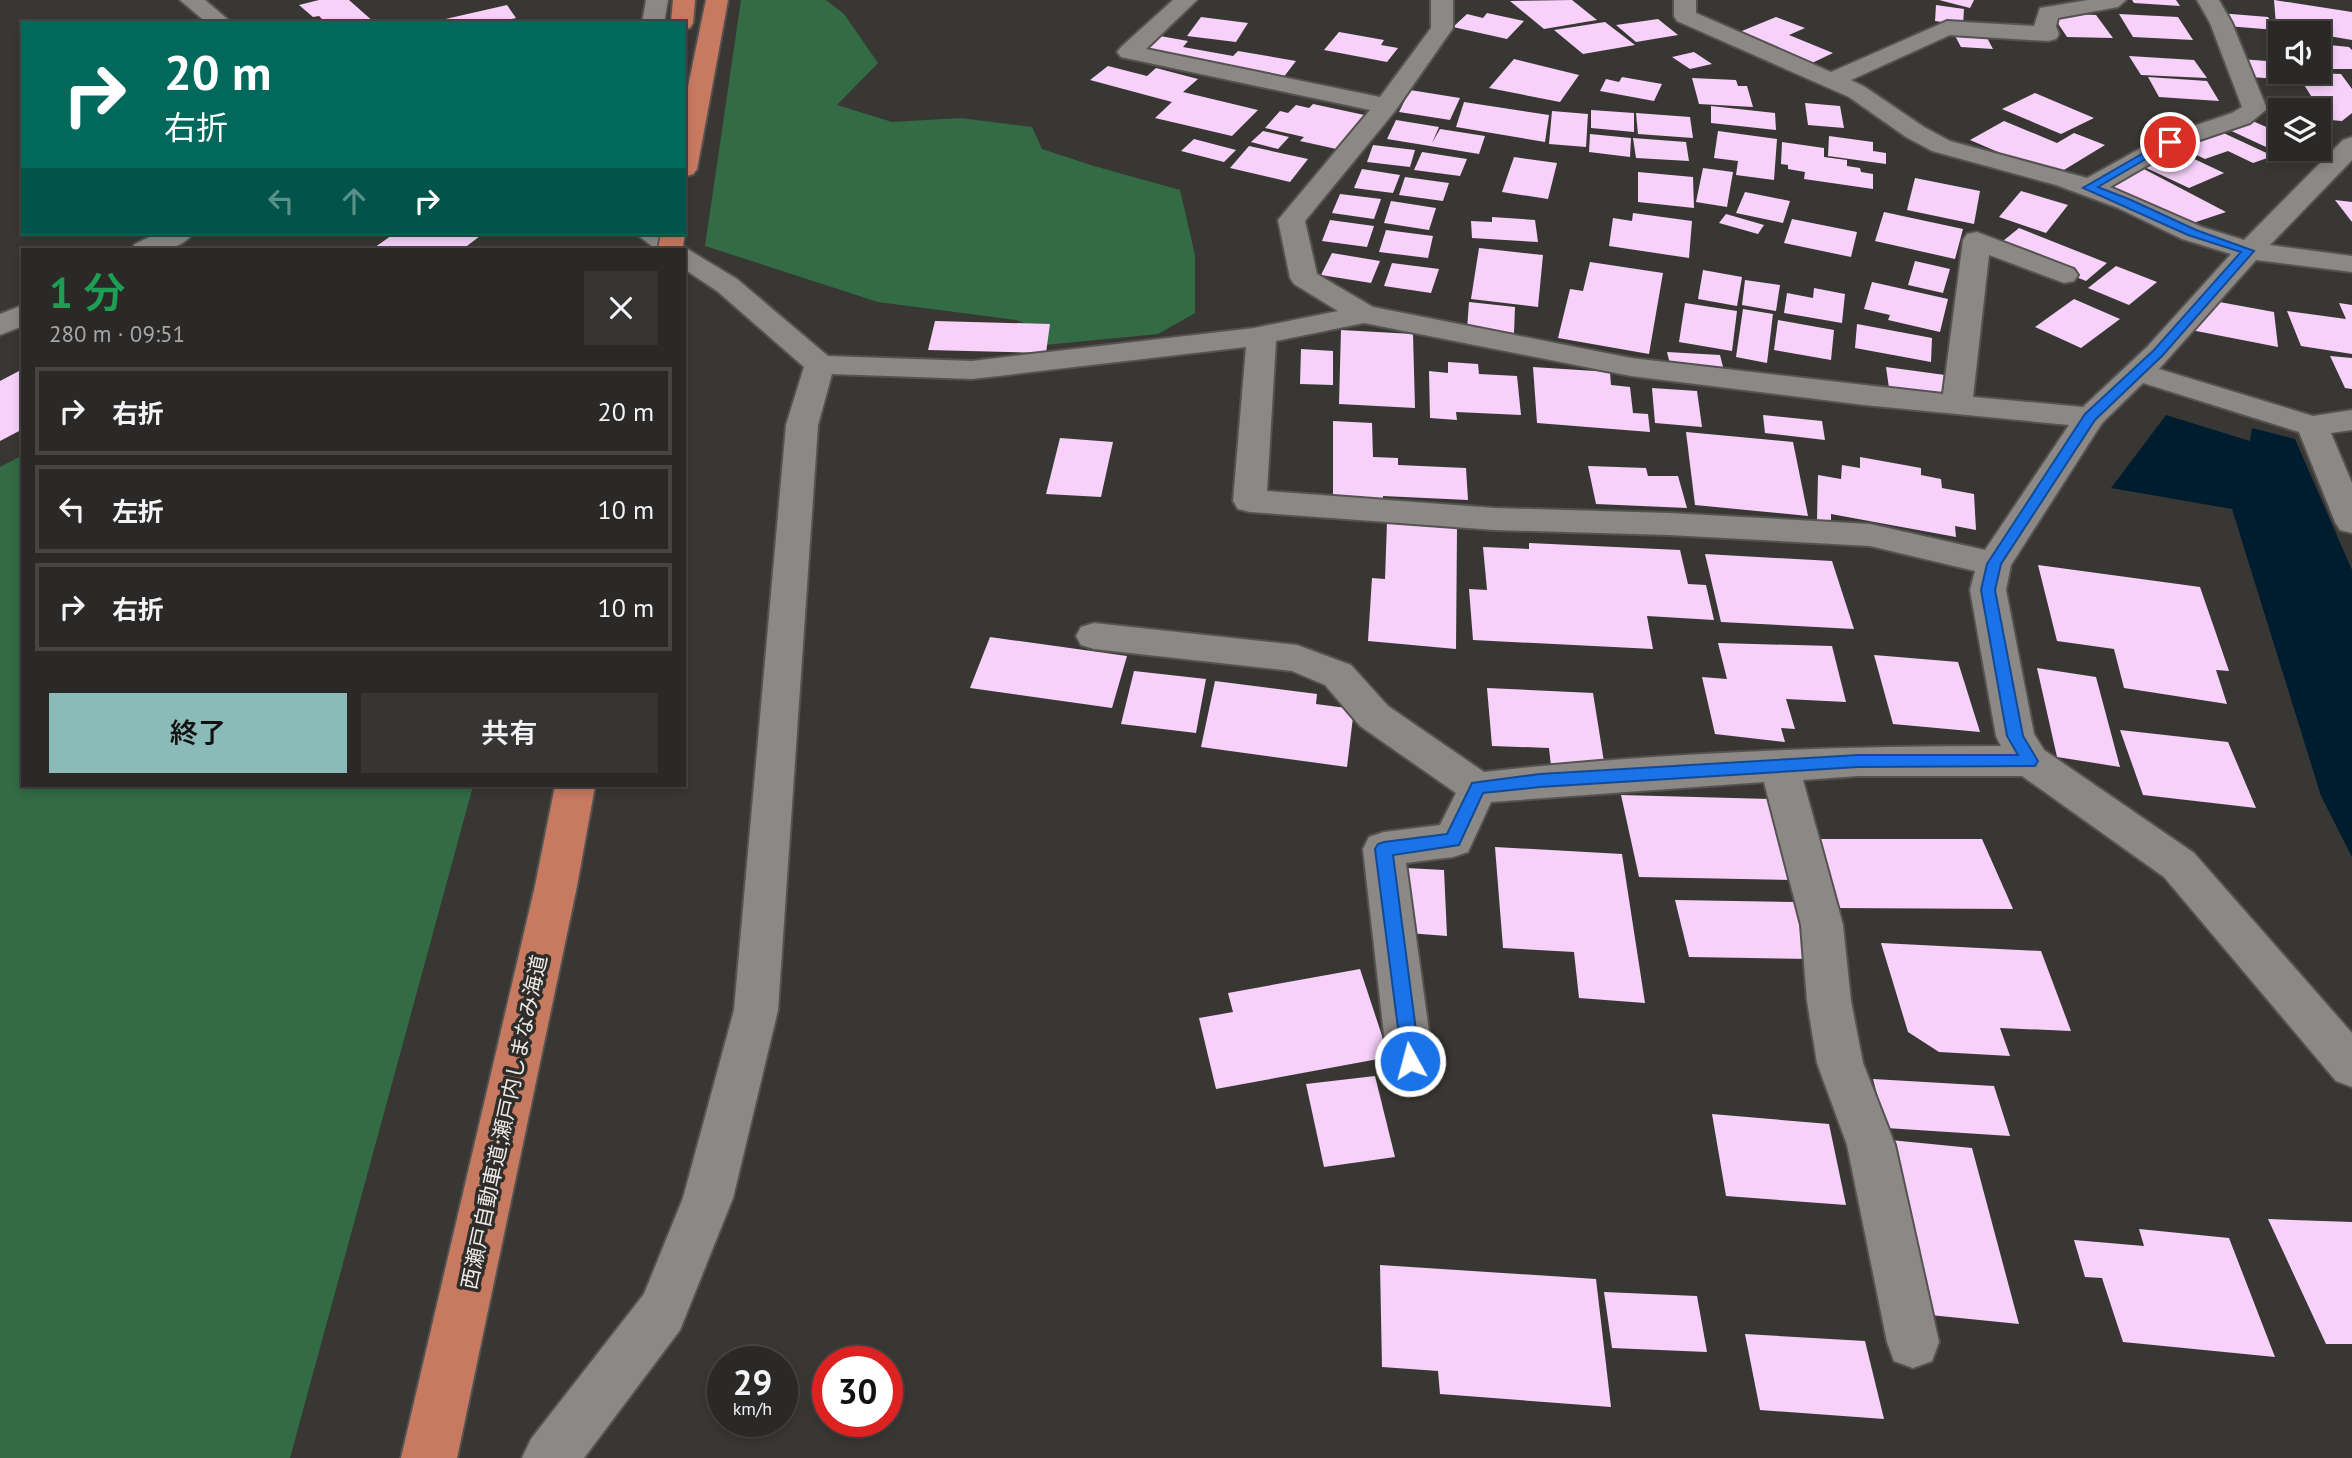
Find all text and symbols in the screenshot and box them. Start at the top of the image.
map controls [2268,21,2331,161]
button: sound [2268,21,2331,84]
text: 20 m [164,40,271,104]
icon: right [49,49,140,140]
button: layers [2268,98,2331,161]
text: 右折 [164,106,228,148]
pin [2140,112,2200,172]
icon: arrive [2151,123,2189,161]
icon: left [262,182,300,220]
icon: ahead [335,182,373,220]
icon: right [408,182,446,220]
text: 1 分 [49,265,125,320]
button: close [584,271,658,345]
text: 280 m · 09:51 [49,319,185,348]
icon: right [53,392,91,430]
text: 20 m [598,395,654,428]
text: 右折 [112,397,164,430]
icon: left [53,490,91,528]
text: 10 m [598,493,654,526]
text: 左折 [112,495,164,528]
icon: right [53,588,91,626]
text: 10 m [598,591,654,624]
text: 右折 [112,593,164,626]
button: 終了 [49,693,347,773]
button: 共有 [361,693,658,773]
street label: 西瀬戸自動車道;瀬戸内しまなみ海道 [455,952,553,1292]
position arrow [1373,1024,1447,1098]
speed limit sign: 30 [812,1346,903,1437]
text: 29 [733,1359,772,1405]
text: km/h [733,1397,772,1420]

